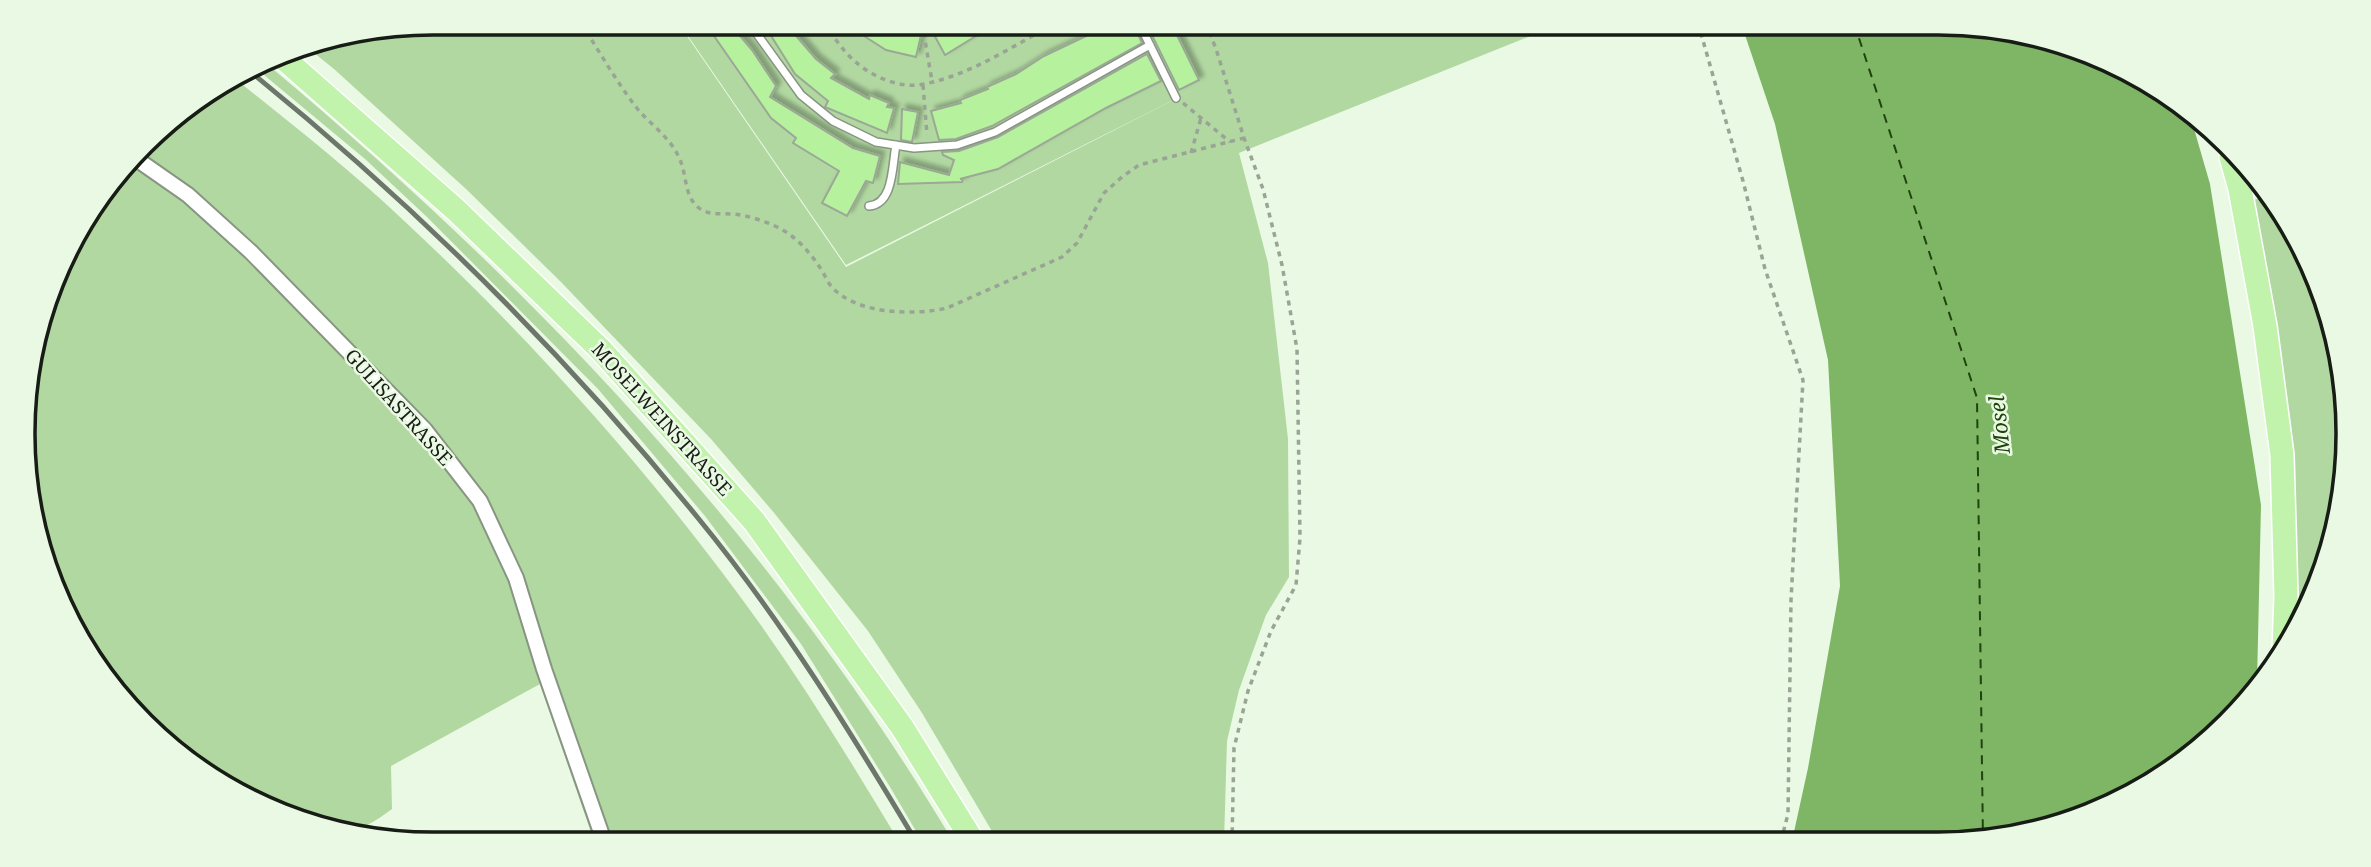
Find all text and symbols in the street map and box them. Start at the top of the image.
street label: MOSELWEINSTRASSE [586,337,738,501]
street label: GULISASTRASSE [339,343,459,471]
water label: Mosel [1982,394,2016,456]

